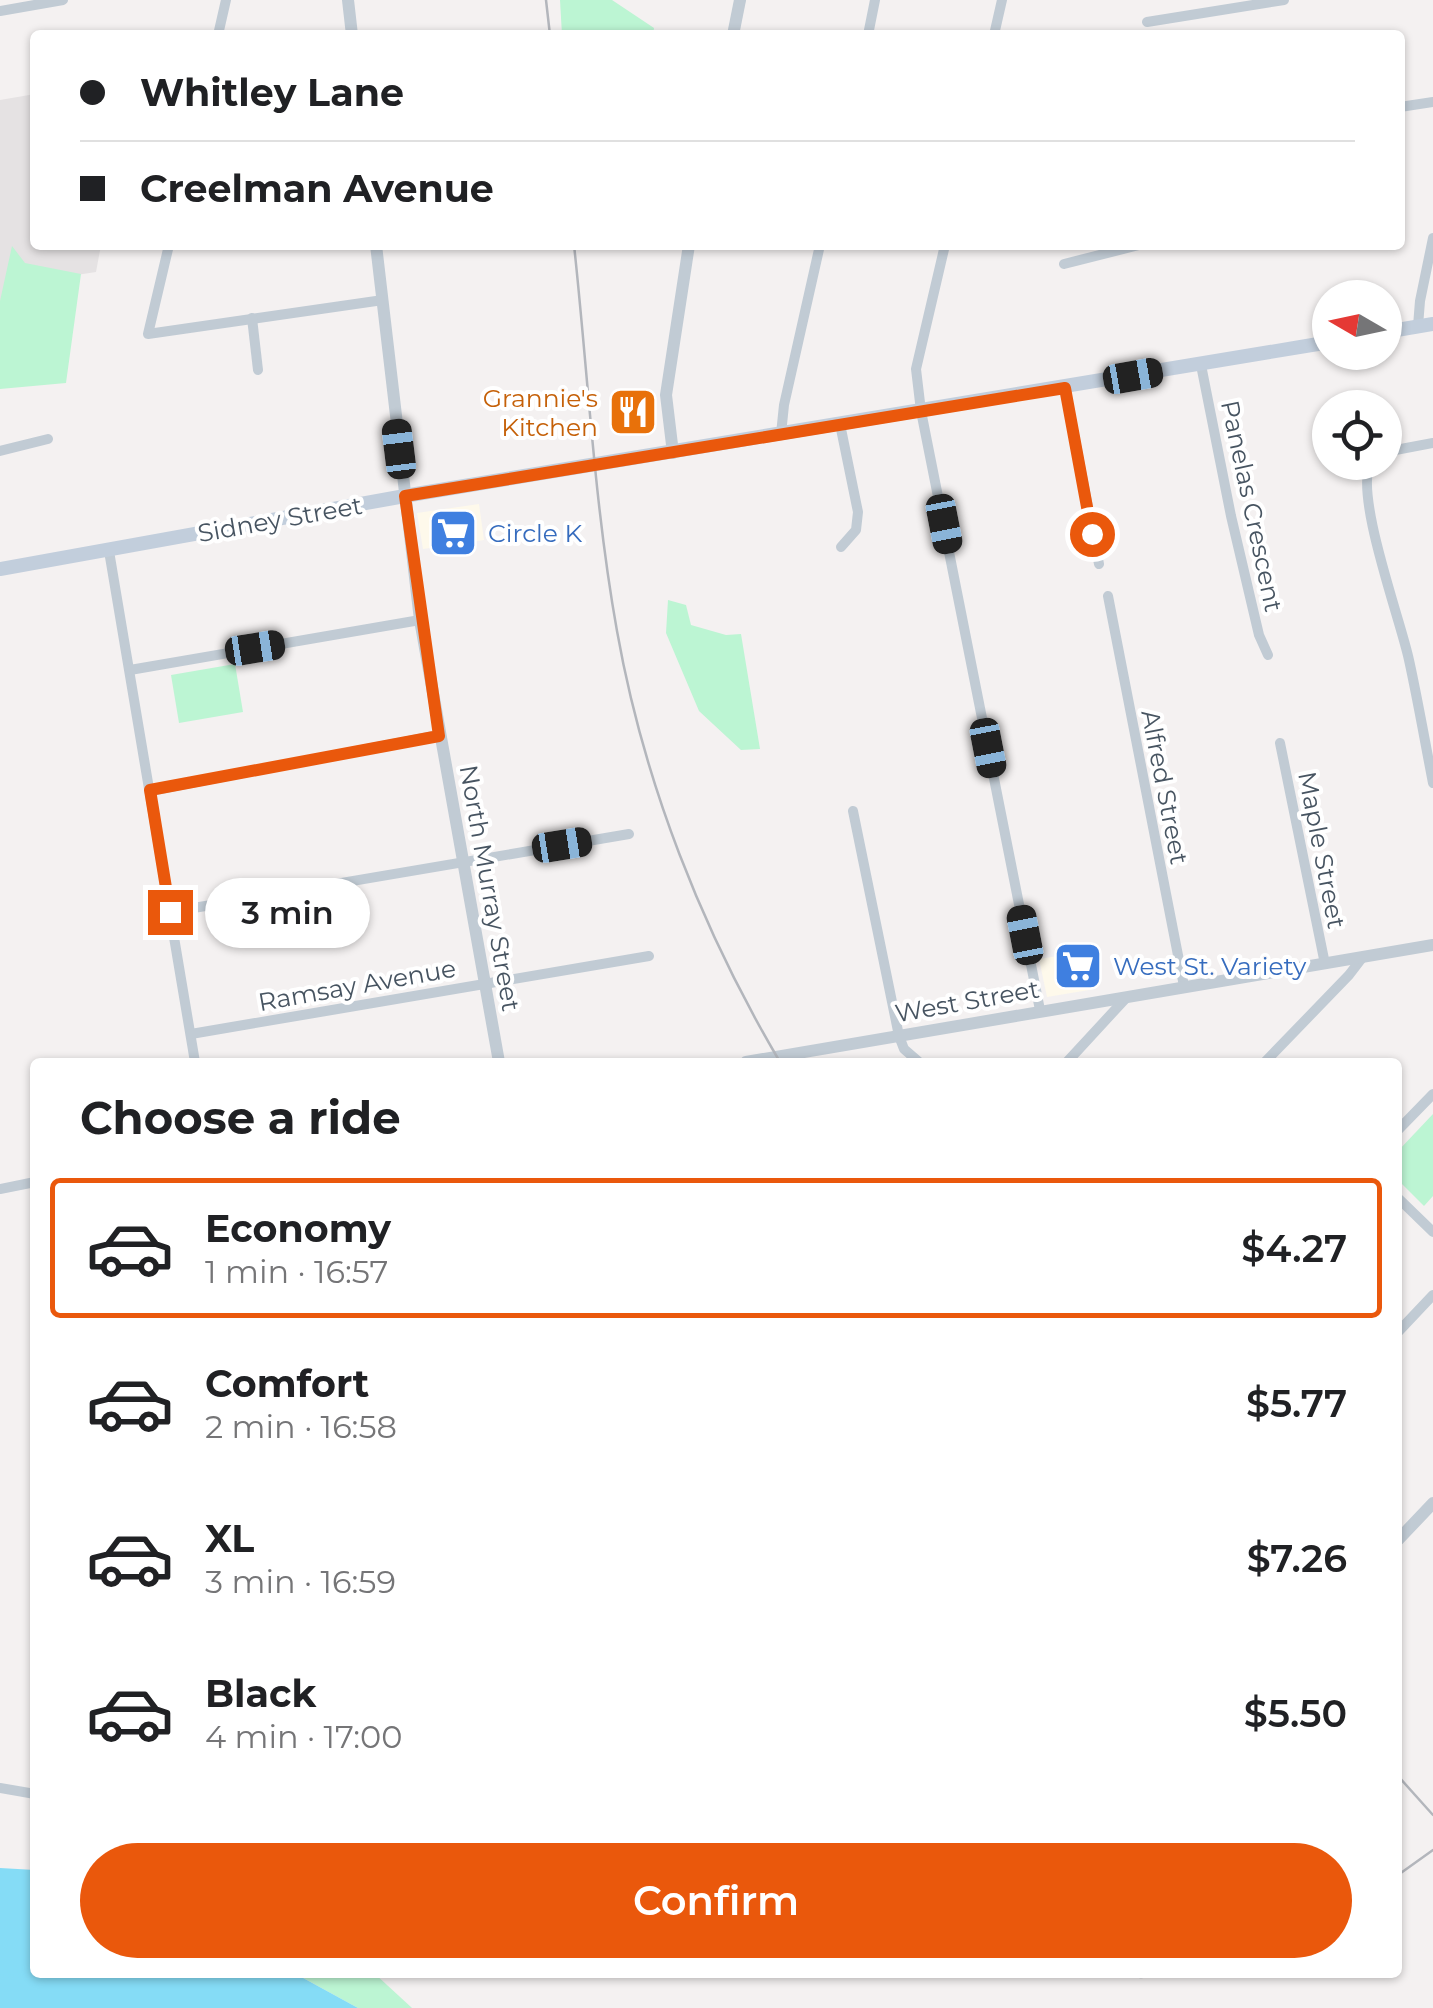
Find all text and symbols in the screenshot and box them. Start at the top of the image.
text: Whitley Lane [140,69,404,116]
text: Creelman Avenue [140,165,494,212]
north arrow [1312,280,1402,370]
map controls [1312,280,1402,480]
car [1101,356,1165,396]
place label: Grannie's Kitchen [483,383,598,442]
restaurant icon: Grannie's Kitchen [607,386,659,438]
button: locate [1312,390,1402,480]
street label: Panelas Crescent [1215,398,1289,614]
car [380,417,418,481]
street label: Sidney Street [195,490,365,548]
car [924,492,964,556]
supermarket icon: Circle K [427,507,479,559]
route start [1070,512,1115,557]
place label: Circle K [488,518,582,548]
car [223,628,287,668]
street label: Alfred Street [1135,707,1195,867]
car [968,716,1008,780]
street label: North Murray Street [454,763,526,1013]
street label: Maple Street [1292,769,1352,931]
car [530,825,594,865]
callout: 3 min [205,877,370,947]
route end [148,890,193,935]
text: 3 min [241,893,334,932]
car [1005,903,1045,967]
supermarket icon: West St. Variety [1052,940,1104,992]
place label: West St. Variety [1113,951,1307,981]
street label: Ramsay Avenue [256,953,458,1017]
street label: West Street [893,974,1041,1028]
text: Choose a ride [80,1090,401,1145]
icon: car [85,1203,175,1293]
text: Economy [205,1205,391,1252]
text: $4.27 [1241,1225,1347,1272]
text: 1 min · 16:57 [205,1252,388,1291]
icon: car [85,1358,175,1448]
text: Comfort [205,1360,369,1407]
text: $5.77 [1246,1380,1347,1427]
text: 2 min · 16:58 [205,1407,397,1446]
icon: car [85,1513,175,1603]
text: XL [205,1515,254,1562]
text: $7.26 [1247,1535,1347,1582]
text: 3 min · 16:59 [205,1562,396,1601]
icon: car [85,1668,175,1758]
text: Black [205,1670,316,1717]
text: $5.50 [1244,1690,1347,1737]
text: 4 min · 17:00 [205,1717,402,1756]
button: Confirm [80,1843,1352,1958]

